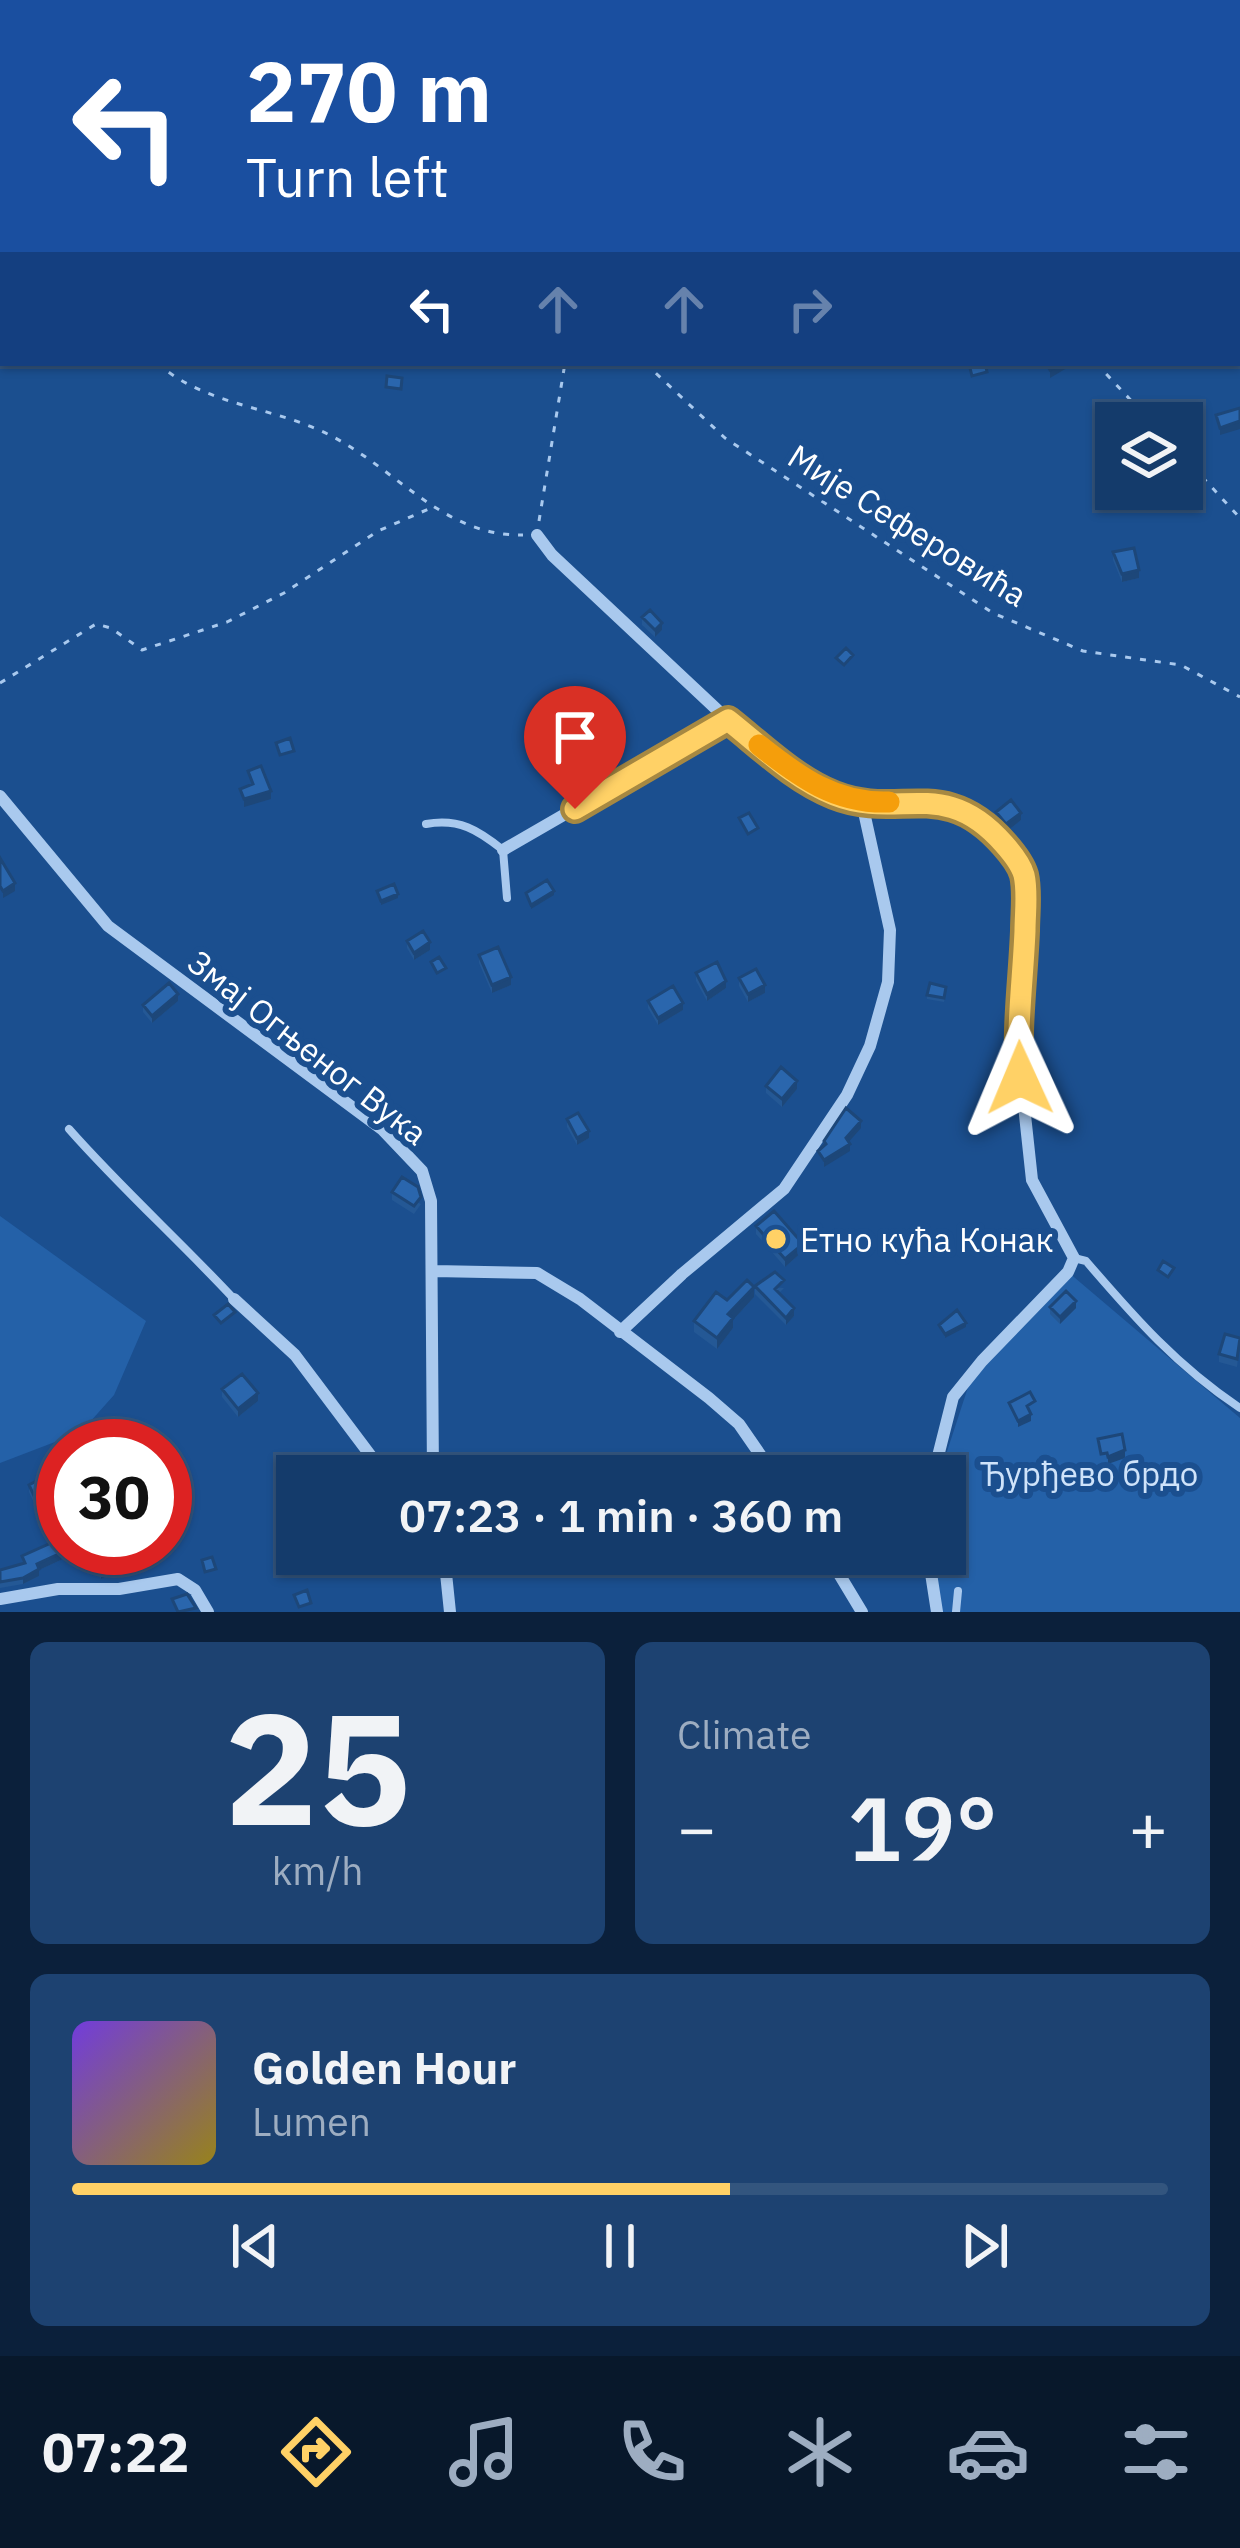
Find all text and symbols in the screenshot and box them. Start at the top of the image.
text: 270 m [246,36,492,145]
icon: left [48,48,204,204]
text: Turn left [246,142,449,212]
icon: left [399,276,465,342]
icon: ahead [525,276,591,342]
icon: ahead [651,276,717,342]
icon: right [777,276,843,342]
map controls [1095,402,1203,510]
button: layers [1095,402,1203,510]
street label: Мије Сеферовића [781,434,1035,616]
pin [524,686,626,809]
icon: arrive [542,704,608,770]
street label: Змај Огњеног Вука [179,940,437,1154]
position arrow [957,1015,1083,1141]
place label: Етно кућа Конак [800,1218,1054,1261]
marker: Етно кућа Конак [763,1226,789,1252]
speed limit sign: 30 [36,1419,192,1575]
park label: Ђурђево брдо [980,1452,1198,1495]
text: 07:23 · 1 min · 360 m [399,1486,843,1544]
text: 25 [224,1665,411,1868]
text: Climate [677,1709,811,1760]
text: 19° [847,1769,998,1886]
text: − [677,1784,717,1870]
text: + [1128,1784,1168,1870]
text: km/h [272,1845,363,1896]
text: Golden Hour [252,2038,516,2096]
text: Lumen [252,2096,371,2147]
icon: previous [222,2213,288,2279]
icon: pause [587,2213,653,2279]
icon: next [952,2213,1018,2279]
icon: directions [274,2410,358,2494]
icon: music [442,2410,526,2494]
icon: phone [610,2410,694,2494]
icon: climate [778,2410,862,2494]
icon: car [946,2410,1030,2494]
icon: filters [1114,2410,1198,2494]
text: 07:22 [42,2417,189,2487]

